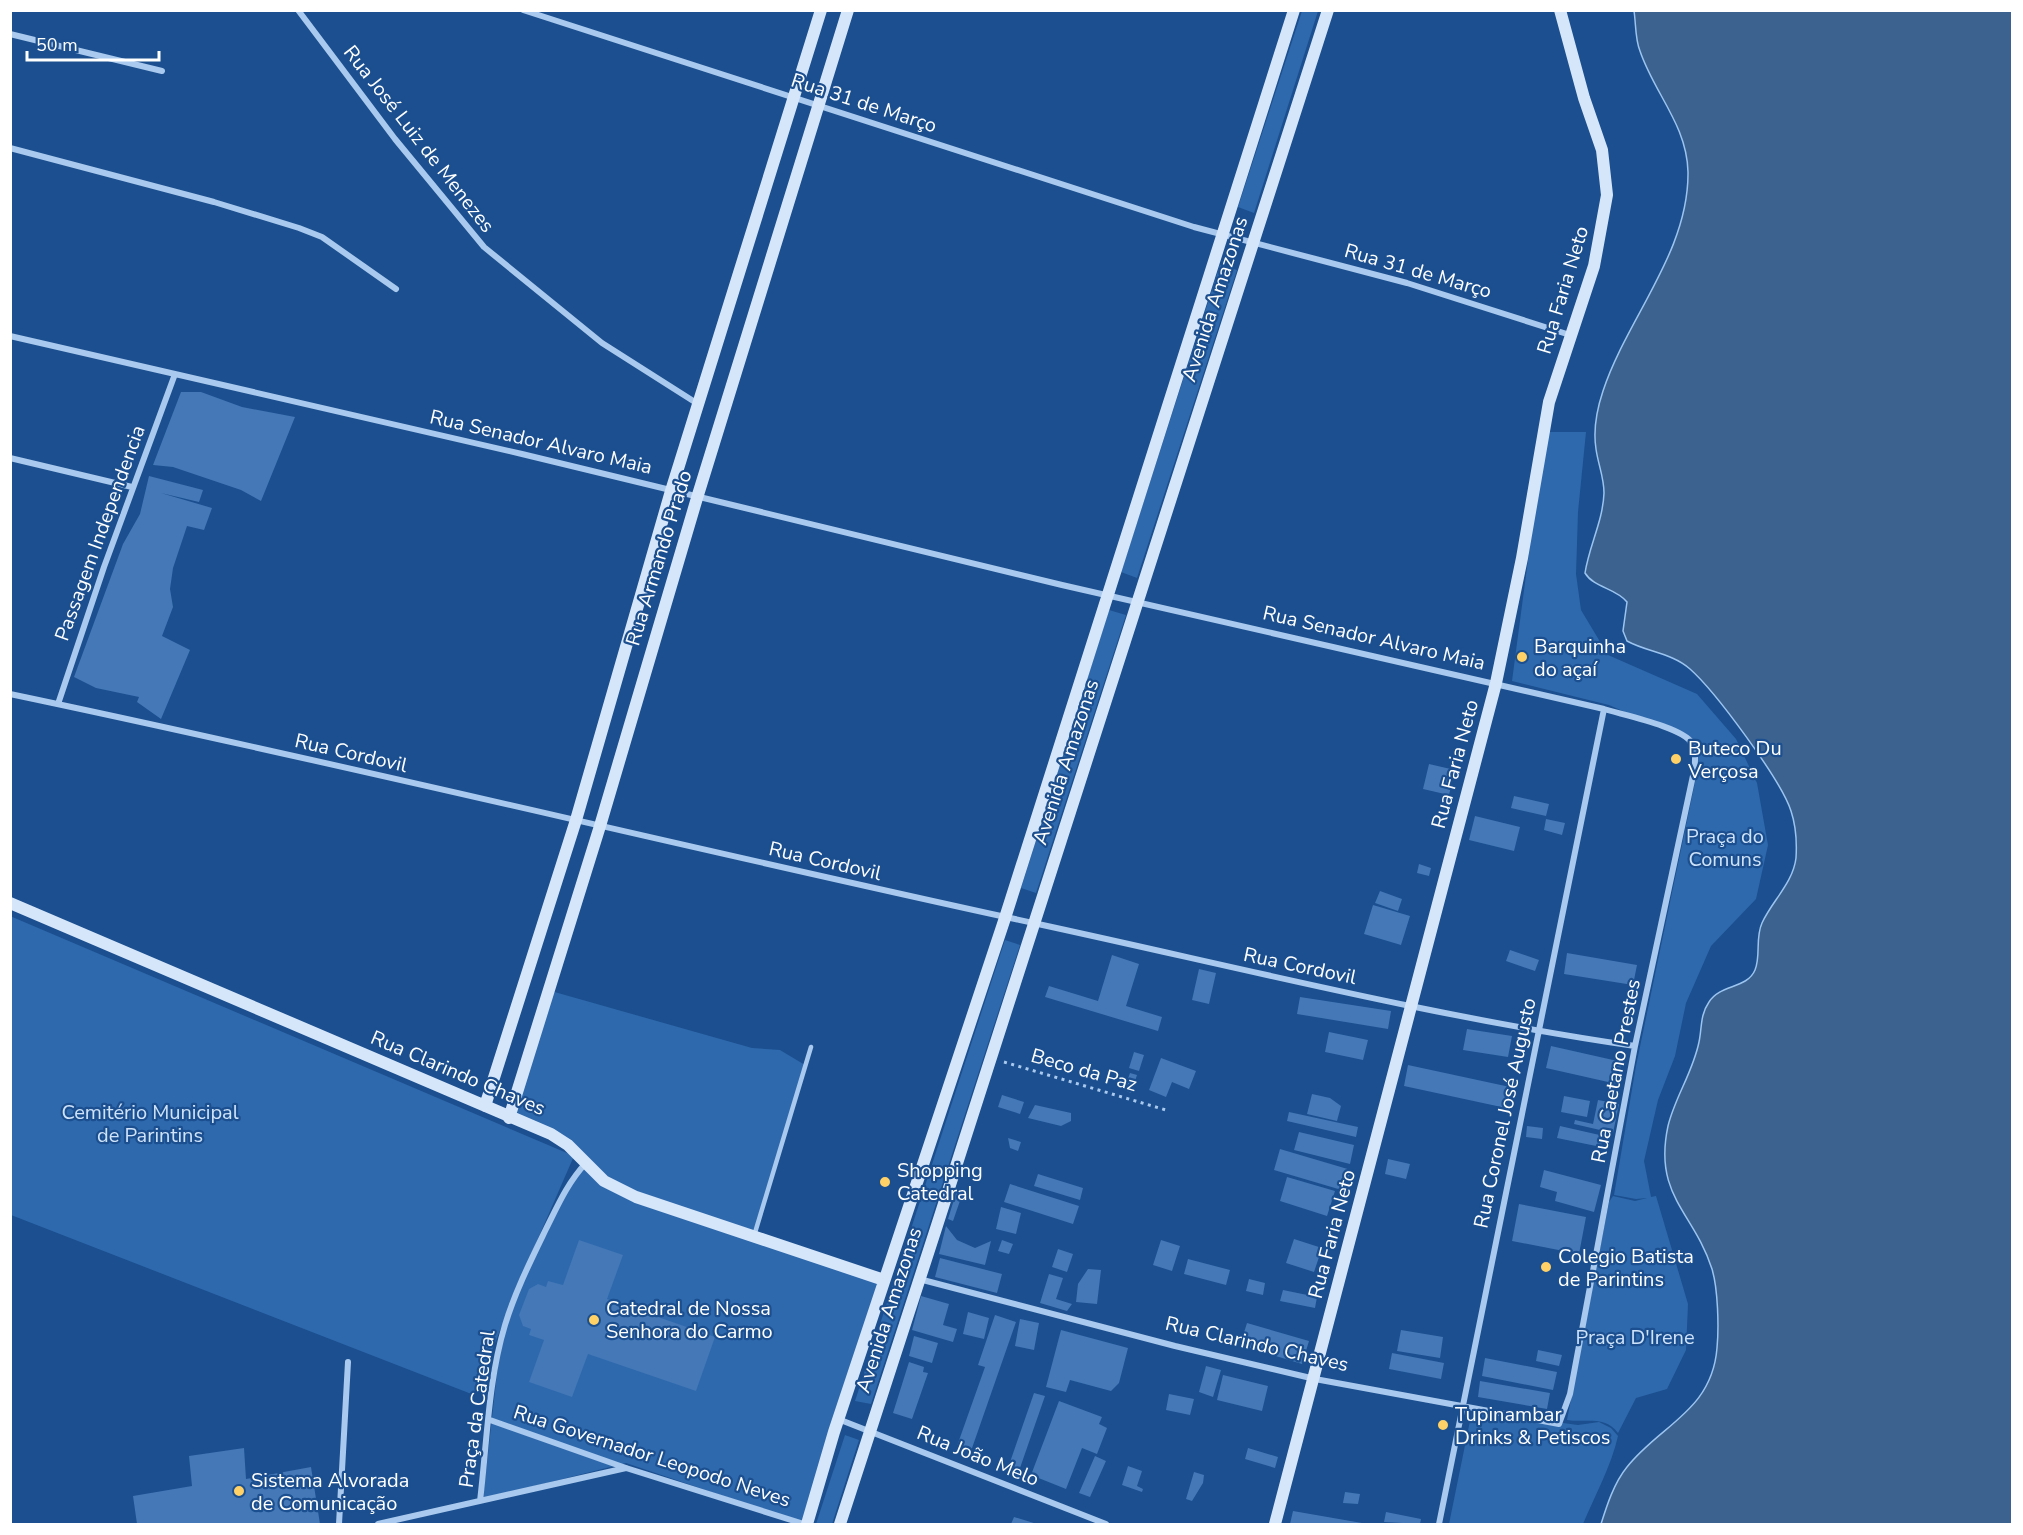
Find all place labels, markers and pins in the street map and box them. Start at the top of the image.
place label: Barquinha do açaí [1534,633,1626,683]
marker: Barquinha do açaí [1515,650,1529,664]
place label: Buteco Du Verçosa [1687,735,1782,785]
marker: Buteco Du Verçosa [1669,752,1683,766]
place label: Shopping Catedral [897,1157,983,1207]
marker: Shopping Catedral [878,1175,892,1189]
place label: Colegio Batista de Parintins [1558,1243,1694,1293]
marker: Colegio Batista de Parintins [1539,1260,1553,1274]
place label: Catedral de Nossa Senhora do Carmo [606,1295,773,1345]
marker: Catedral de Nossa Senhora do Carmo [587,1313,601,1327]
place label: Tupinambar Drinks & Petiscos [1455,1401,1610,1451]
marker: Tupinambar Drinks & Petiscos [1436,1418,1450,1432]
place label: Sistema Alvorada de Comunicação [251,1467,409,1517]
marker: Sistema Alvorada de Comunicação [232,1484,246,1498]

